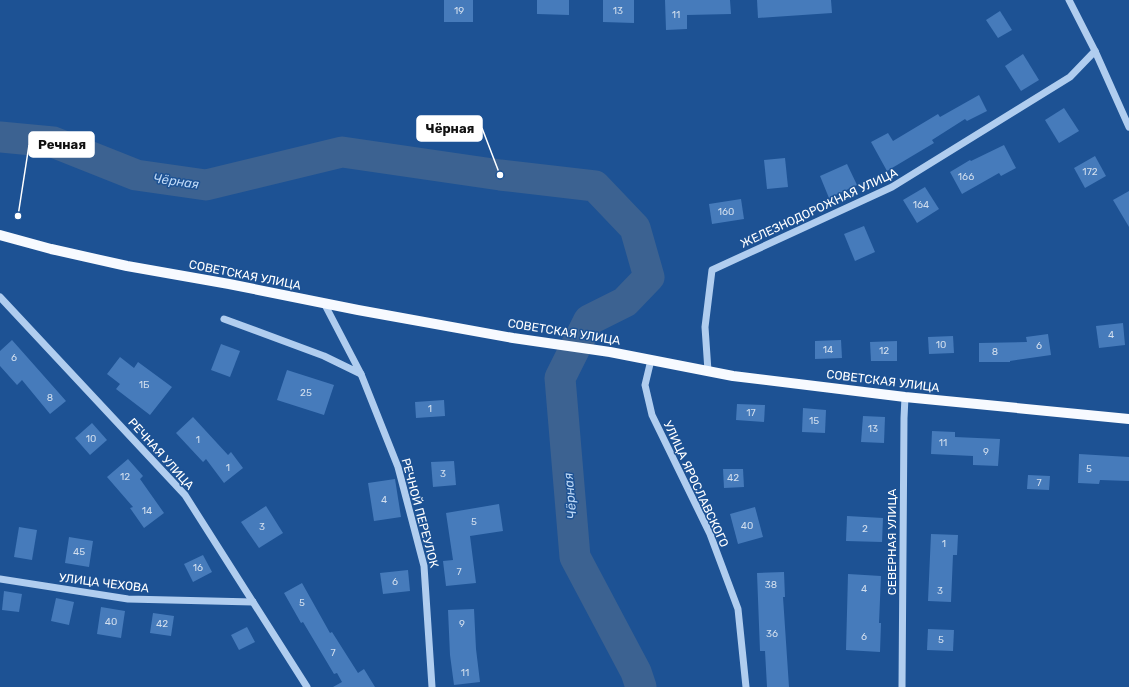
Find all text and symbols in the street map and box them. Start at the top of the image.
house number: 19 [454,5,464,17]
house number: 13 [613,5,623,17]
house number: 11 [672,9,680,21]
callout: Чёрная [417,116,482,141]
text: Чёрная [426,121,475,136]
callout: Речная [29,132,94,157]
text: Речная [38,137,86,152]
street label: ЖЕЛЕЗНОДОРОЖНАЯ УЛИЦА [738,165,900,251]
house number: 172 [1082,166,1098,178]
water label: Чёрная [152,170,200,192]
house number: 166 [958,171,974,183]
house number: 164 [913,199,929,211]
house number: 160 [718,206,734,218]
street label: СОВЕТСКАЯ УЛИЦА [188,257,302,293]
street label: СОВЕТСКАЯ УЛИЦА [507,316,621,348]
house number: 4 [1108,329,1114,341]
house number: 10 [936,339,946,351]
house number: 6 [1036,340,1042,352]
house number: 14 [823,344,833,356]
house number: 12 [879,345,889,357]
house number: 8 [992,346,998,358]
house number: 6 [11,352,17,364]
street label: СОВЕТСКАЯ УЛИЦА [826,367,940,395]
house number: 1Б [139,379,150,391]
house number: 25 [300,387,312,399]
house number: 8 [47,392,53,404]
house number: 1 [428,403,432,415]
house number: 17 [746,407,756,419]
street label: РЕЧНАЯ УЛИЦА [125,415,197,493]
house number: 15 [809,415,819,427]
street label: УЛИЦА ЯРОСЛАВСКОГО [661,419,731,549]
house number: 13 [868,423,878,435]
house number: 10 [86,433,96,445]
house number: 1 [196,434,200,446]
house number: 11 [939,437,947,449]
house number: 9 [983,446,989,458]
street label: РЕЧНОЙ ПЕРЕУЛОК [399,457,441,570]
house number: 1 [226,462,230,474]
house number: 5 [1086,463,1092,475]
house number: 3 [440,468,446,480]
house number: 12 [120,471,130,483]
water label: Чёрная [561,472,579,520]
house number: 42 [727,472,739,484]
house number: 7 [1036,477,1042,489]
street label: СЕВЕРНАЯ УЛИЦА [885,489,899,595]
house number: 4 [381,494,387,506]
house number: 14 [142,505,152,517]
house number: 5 [471,516,477,528]
house number: 40 [741,520,753,532]
house number: 3 [259,521,265,533]
house number: 2 [862,523,868,535]
house number: 1 [942,538,946,550]
house number: 45 [73,546,85,558]
house number: 16 [193,562,203,574]
house number: 7 [456,566,462,578]
street label: УЛИЦА ЧЕХОВА [58,571,150,595]
house number: 6 [392,576,398,588]
house number: 38 [765,579,777,591]
house number: 4 [861,583,867,595]
house number: 3 [937,585,943,597]
house number: 5 [299,597,305,609]
house number: 40 [105,616,117,628]
house number: 42 [156,618,168,630]
house number: 9 [459,618,465,630]
house number: 36 [766,628,778,640]
house number: 6 [861,631,867,643]
house number: 5 [938,634,944,646]
house number: 7 [330,647,336,659]
house number: 11 [461,667,469,679]

